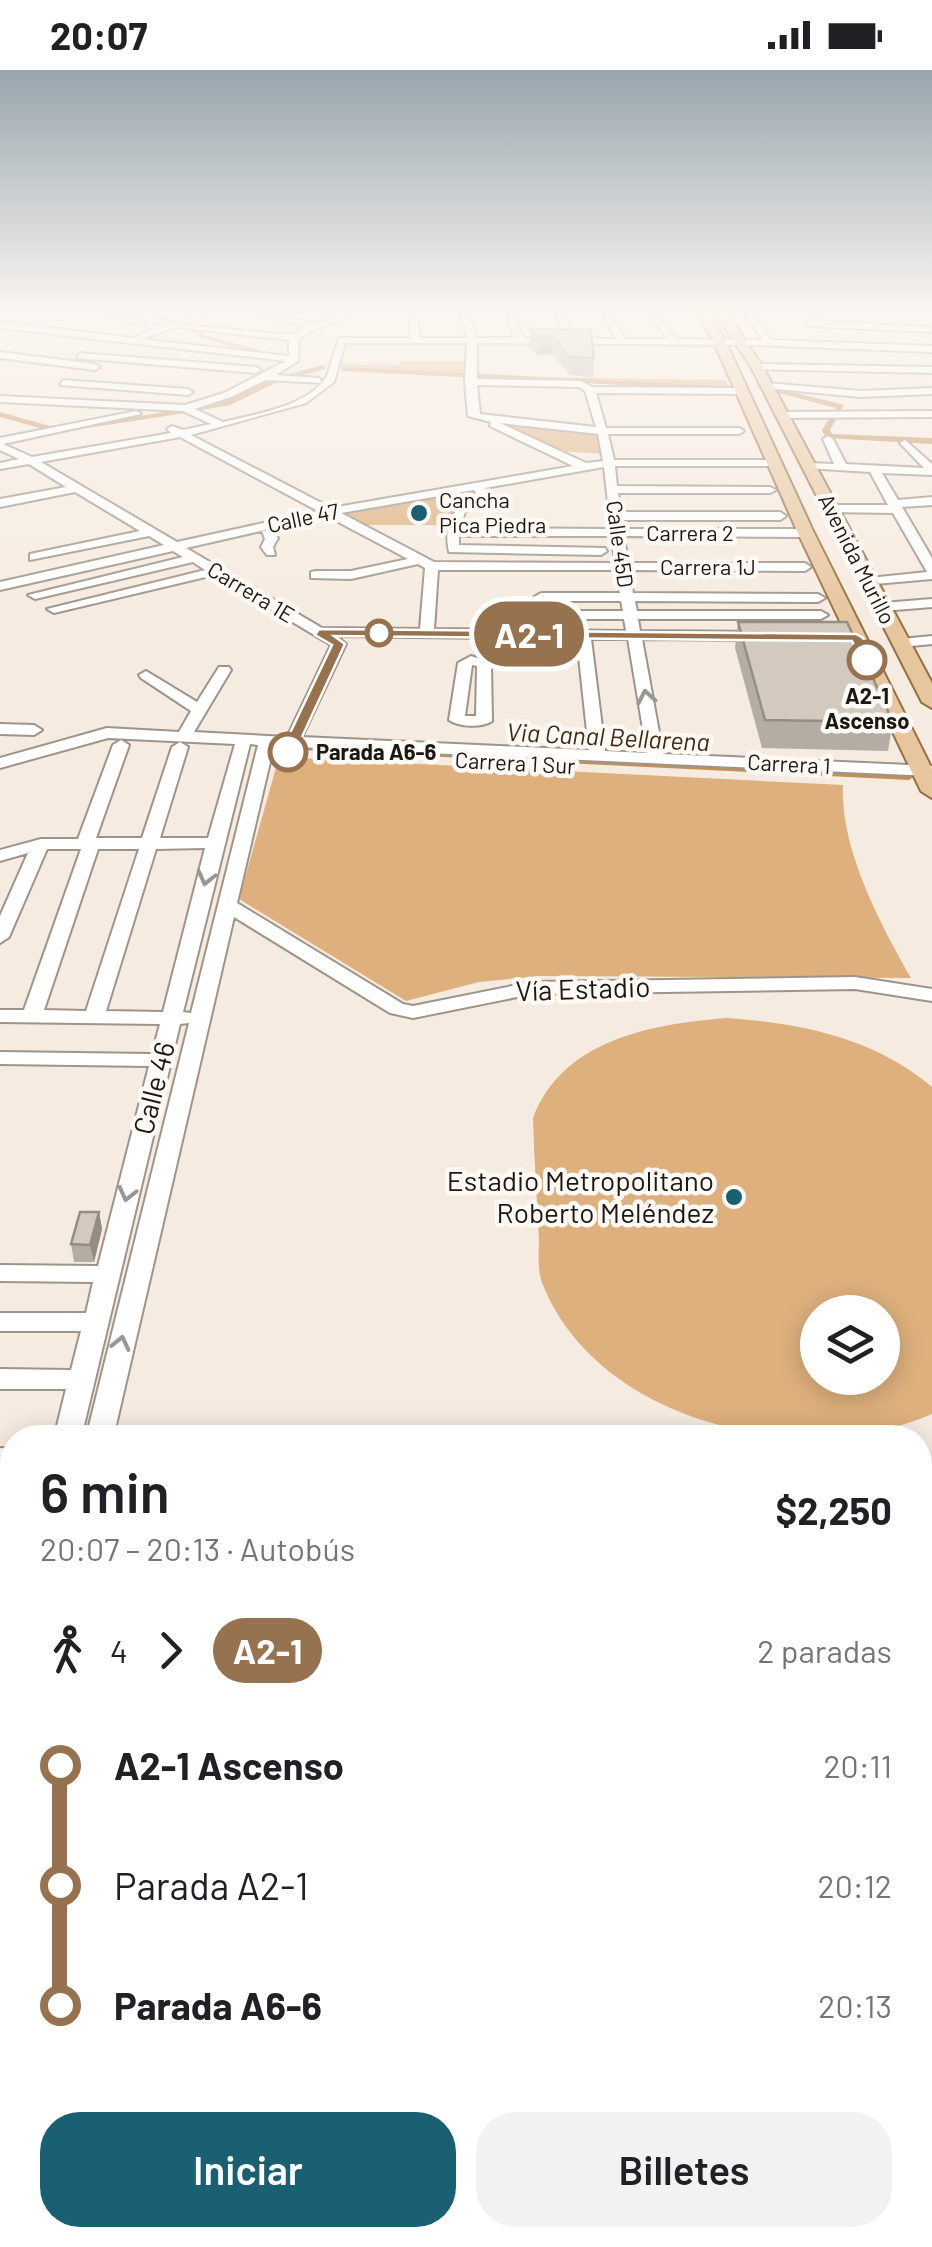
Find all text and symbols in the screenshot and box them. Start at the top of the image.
text: 20:07 [50,12,147,58]
place label: Cancha Pica Piedra [439,486,546,537]
street label: Avenida Murillo [814,489,902,628]
street label: Calle 47 [265,497,341,537]
street label: Calle 45D [602,499,640,589]
marker: Cancha Pica Piedra [408,502,430,524]
street label: Carrera 2 [646,519,734,545]
street label: Carrera 1J [660,553,756,579]
street label: Carrera 1E [203,555,300,627]
line badge: A2-1 [459,602,599,666]
text: A2-1 [494,613,564,655]
unlabelled marker [366,620,392,646]
marker: A2-1 Ascenso [848,641,886,679]
place label: A2-1 Ascenso [825,682,909,733]
one-way arrow [636,688,657,705]
water label: Via Canal Bellarena [506,716,710,756]
marker: Parada A6-6 [269,733,307,771]
place label: Parada A6-6 [316,738,437,764]
street label: Carrera 1 Sur [454,746,576,778]
street label: Carrera 1 [747,748,831,778]
one-way arrow [197,869,218,886]
street label: Vía Estadio [515,969,651,1007]
street label: Calle 46 [125,1038,181,1138]
place label: Estadio Metropolitano Roberto Meléndez [447,1163,714,1229]
one-way arrow [118,1185,139,1202]
marker: Estadio Metropolitano Roberto Meléndez [723,1186,745,1208]
map controls [800,1295,900,1395]
button: layers [800,1295,900,1395]
one-way arrow [110,1335,131,1352]
text: 6 min [40,1458,170,1524]
text: $2,250 [775,1487,892,1533]
text: 20:07 – 20:13 · Autobús [40,1529,355,1567]
icon: walk [40,1623,95,1678]
icon: forward [143,1623,198,1678]
text: A2-1 [233,1629,302,1671]
text: 4 [110,1631,128,1669]
text: 2 paradas [757,1631,892,1669]
text: A2-1 Ascenso [114,1742,344,1788]
text: 20:11 [823,1746,892,1784]
text: Parada A2-1 [114,1862,308,1908]
text: 20:12 [818,1866,892,1904]
text: Parada A6-6 [114,1982,322,2028]
text: 20:13 [818,1986,892,2024]
button: Iniciar [40,2112,456,2227]
button: Billetes [476,2112,892,2227]

